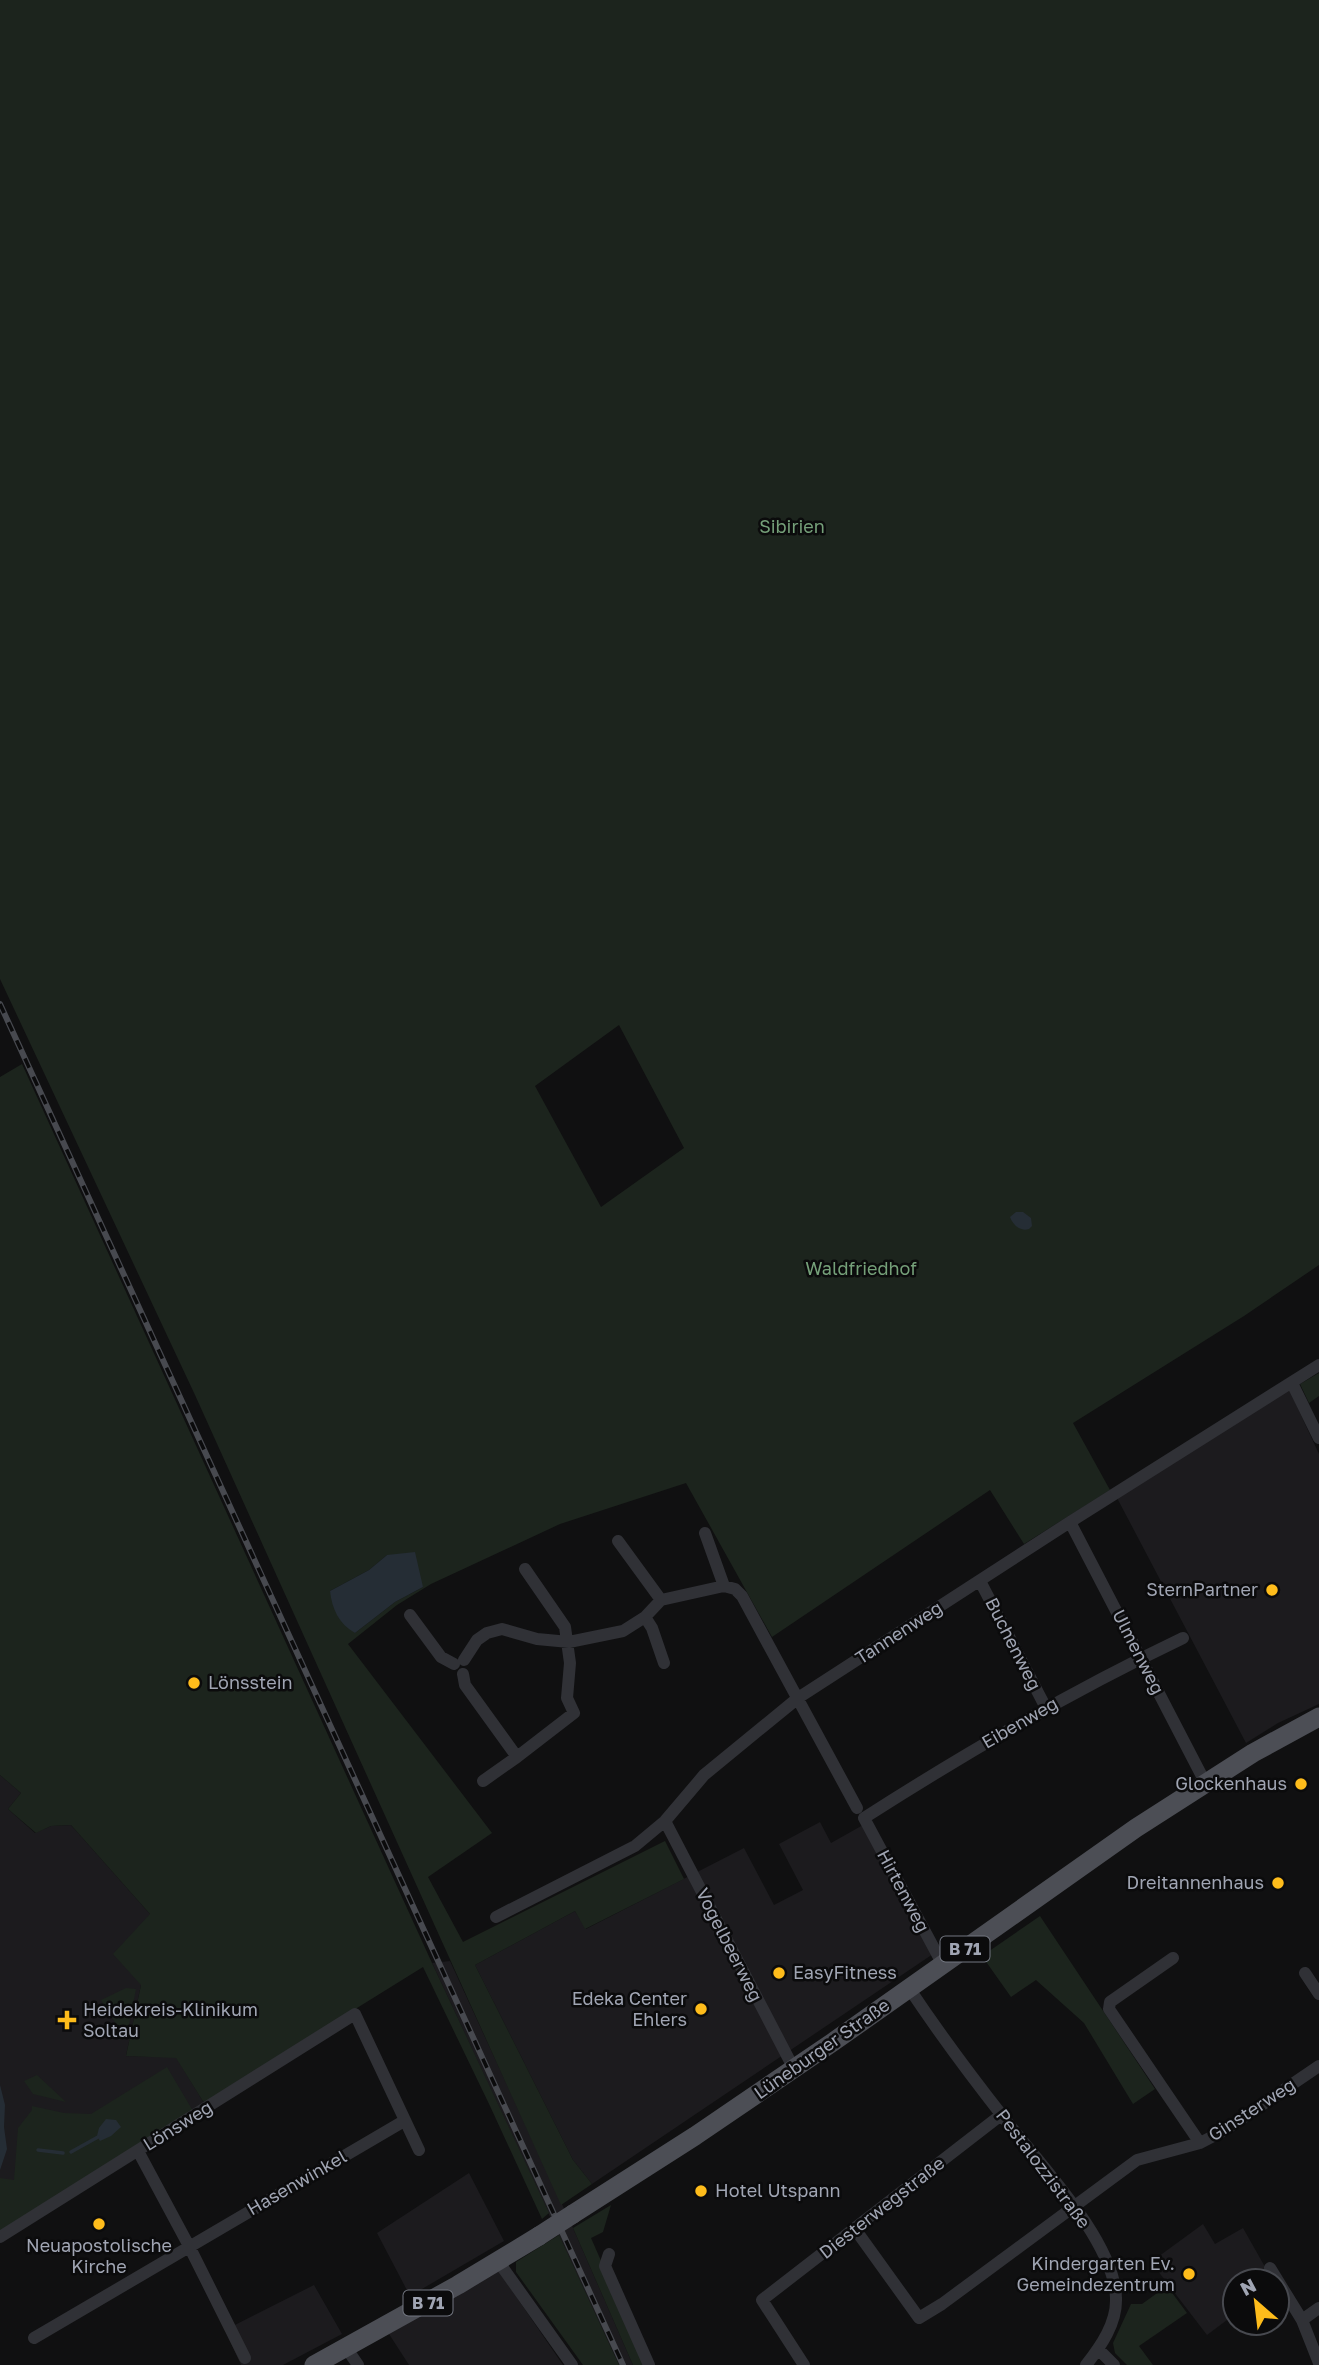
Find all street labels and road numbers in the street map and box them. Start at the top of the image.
street label: Buchenweg [981,1594,1047,1694]
street label: Tannenweg [851,1596,946,1668]
street label: Ulmenweg [1108,1606,1170,1698]
street label: Eibenweg [978,1692,1061,1753]
street label: Hirtenweg [873,1845,935,1936]
street label: Vogelbeerweg [692,1884,768,2005]
road number: B 71 [940,1937,990,1962]
street label: Lüneburger Straße [749,1993,893,2103]
street label: Ginsterweg [1204,2073,1299,2145]
street label: Lönsweg [139,2095,216,2155]
street label: Pestalozzistraße [992,2105,1096,2232]
street label: Hasenwinkel [243,2145,350,2219]
street label: Diesterwegstraße [814,2151,948,2263]
road number: B 71 [404,2290,452,2316]

